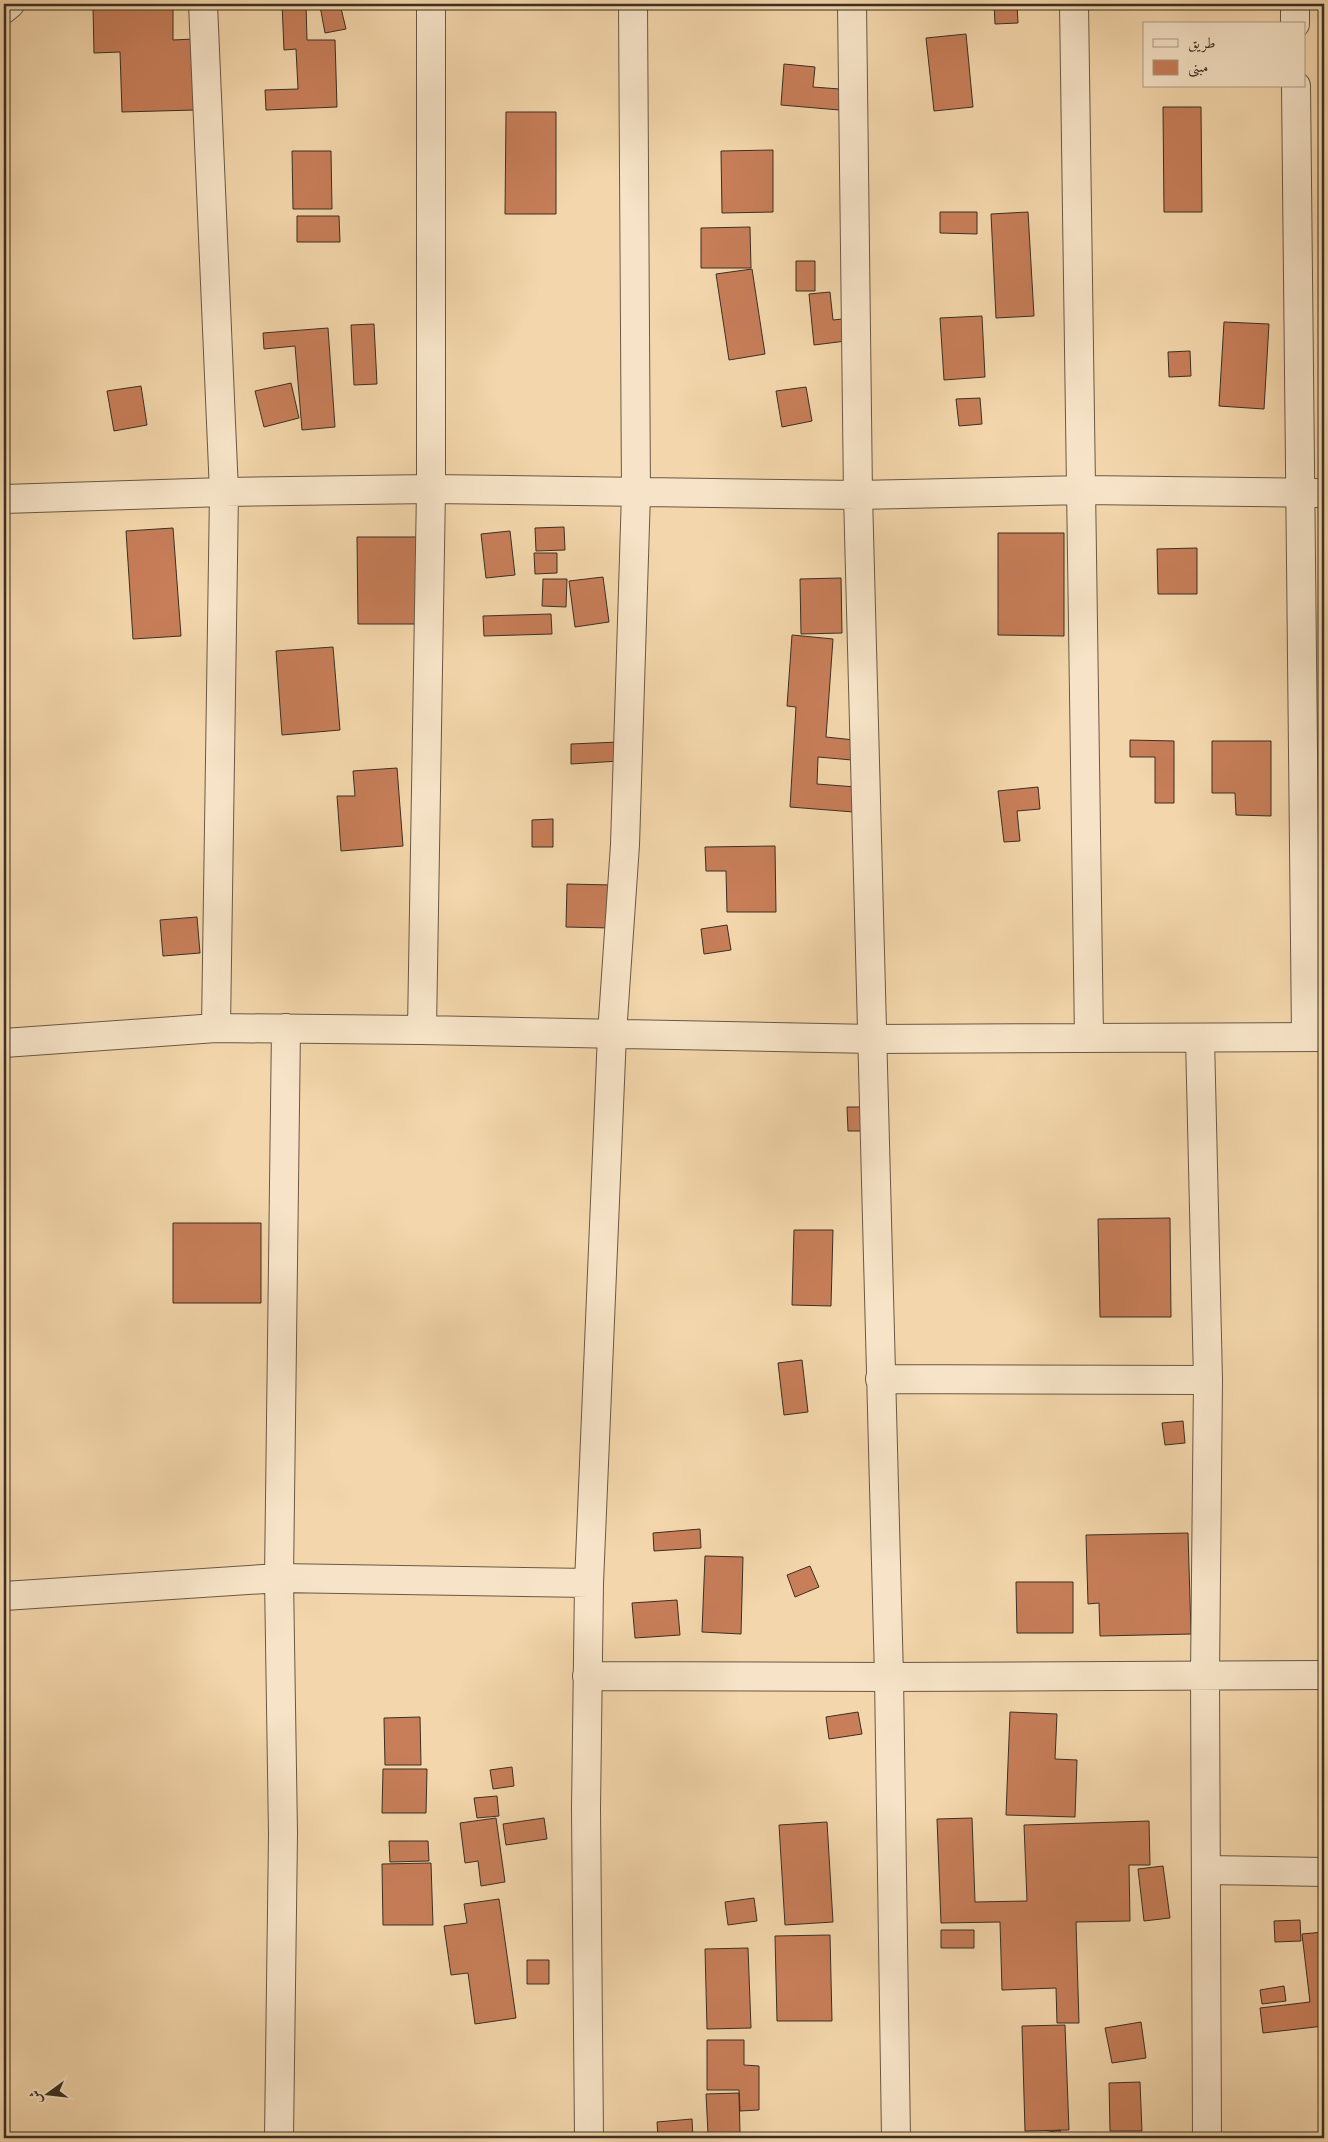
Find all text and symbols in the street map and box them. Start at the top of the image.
legend [1143,22,1306,88]
text: طريق [1188,34,1215,55]
text: مبنى [1188,58,1208,79]
north arrow [22,2070,72,2120]
text: ش [26,2088,48,2106]

